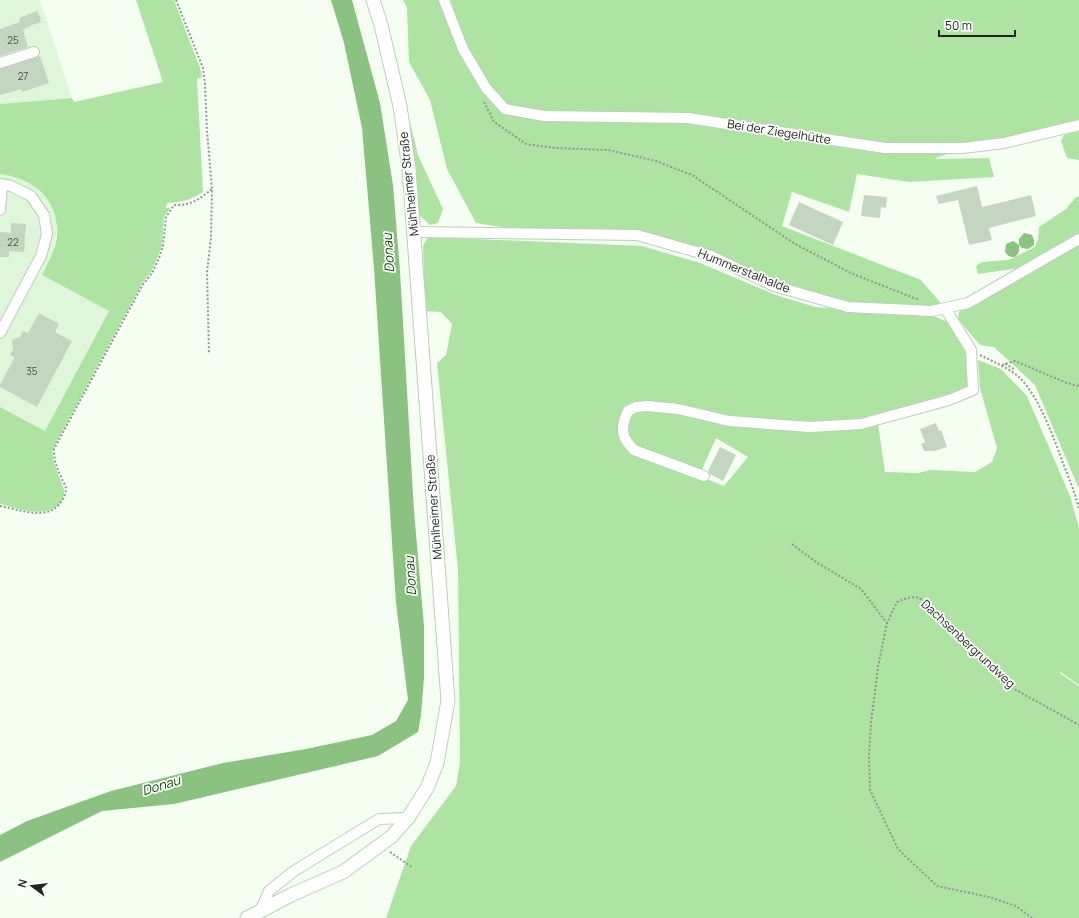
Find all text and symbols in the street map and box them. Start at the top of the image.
scale bar [939,12,1015,38]
text: 50 m [945,17,972,34]
house number: 25 [7,33,19,47]
house number: 27 [18,69,28,83]
street label: Bei der Ziegelhütte [726,115,832,148]
street label: Mühlheimer Straße [395,131,422,237]
water label: Donau [378,232,398,273]
house number: 22 [7,235,19,249]
street label: Hummerstalhalde [696,244,793,297]
house number: 35 [26,364,38,378]
street label: Mühlheimer Straße [421,454,446,560]
water label: Donau [400,555,420,596]
street label: Dachsenbergrundweg [918,596,1019,692]
water label: Donau [140,770,184,799]
north arrow [12,866,52,906]
text: N [14,877,30,889]

